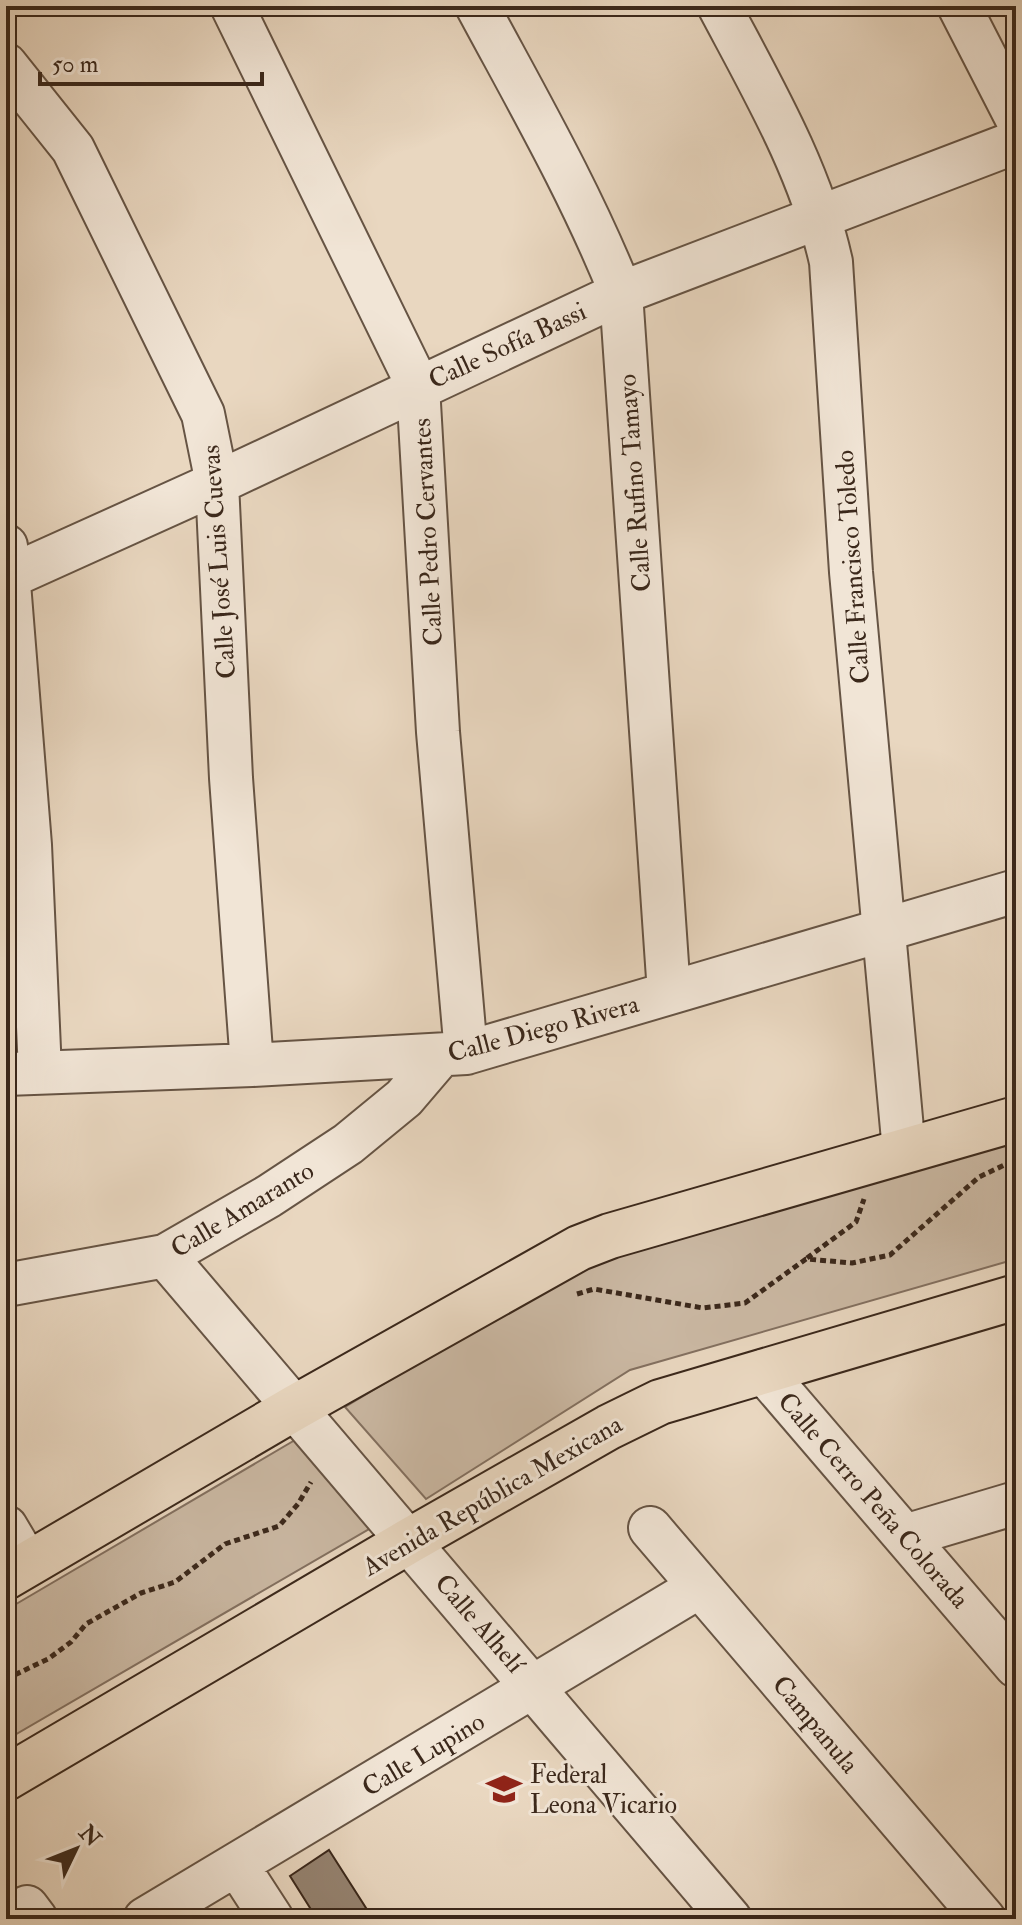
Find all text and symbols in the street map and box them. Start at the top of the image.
scale bar [40,36,262,86]
text: 50 m [52,49,99,80]
street label: Calle Sofía Bassi [424,295,591,396]
street label: Calle Rufino Tamayo [611,373,659,593]
street label: Calle Pedro Cervantes [406,417,450,647]
street label: Calle José Luis Cuevas [195,444,243,680]
street label: Calle Francisco Toledo [829,449,877,685]
street label: Calle Diego Rivera [444,988,643,1070]
street label: Calle Amaranto [165,1155,320,1265]
street label: Calle Cerro Peña Colorada [771,1386,976,1615]
street label: Avenida República Mexicana [356,1408,629,1585]
street label: Calle Alhelí [428,1568,532,1681]
street label: Campanula [764,1669,865,1781]
street label: Calle Lupino [356,1706,491,1805]
place label: Federal Leona Vicario [530,1759,677,1821]
school or university icon: Federal Leona Vicario [485,1770,523,1808]
north arrow [36,1809,116,1889]
text: N [72,1819,107,1853]

